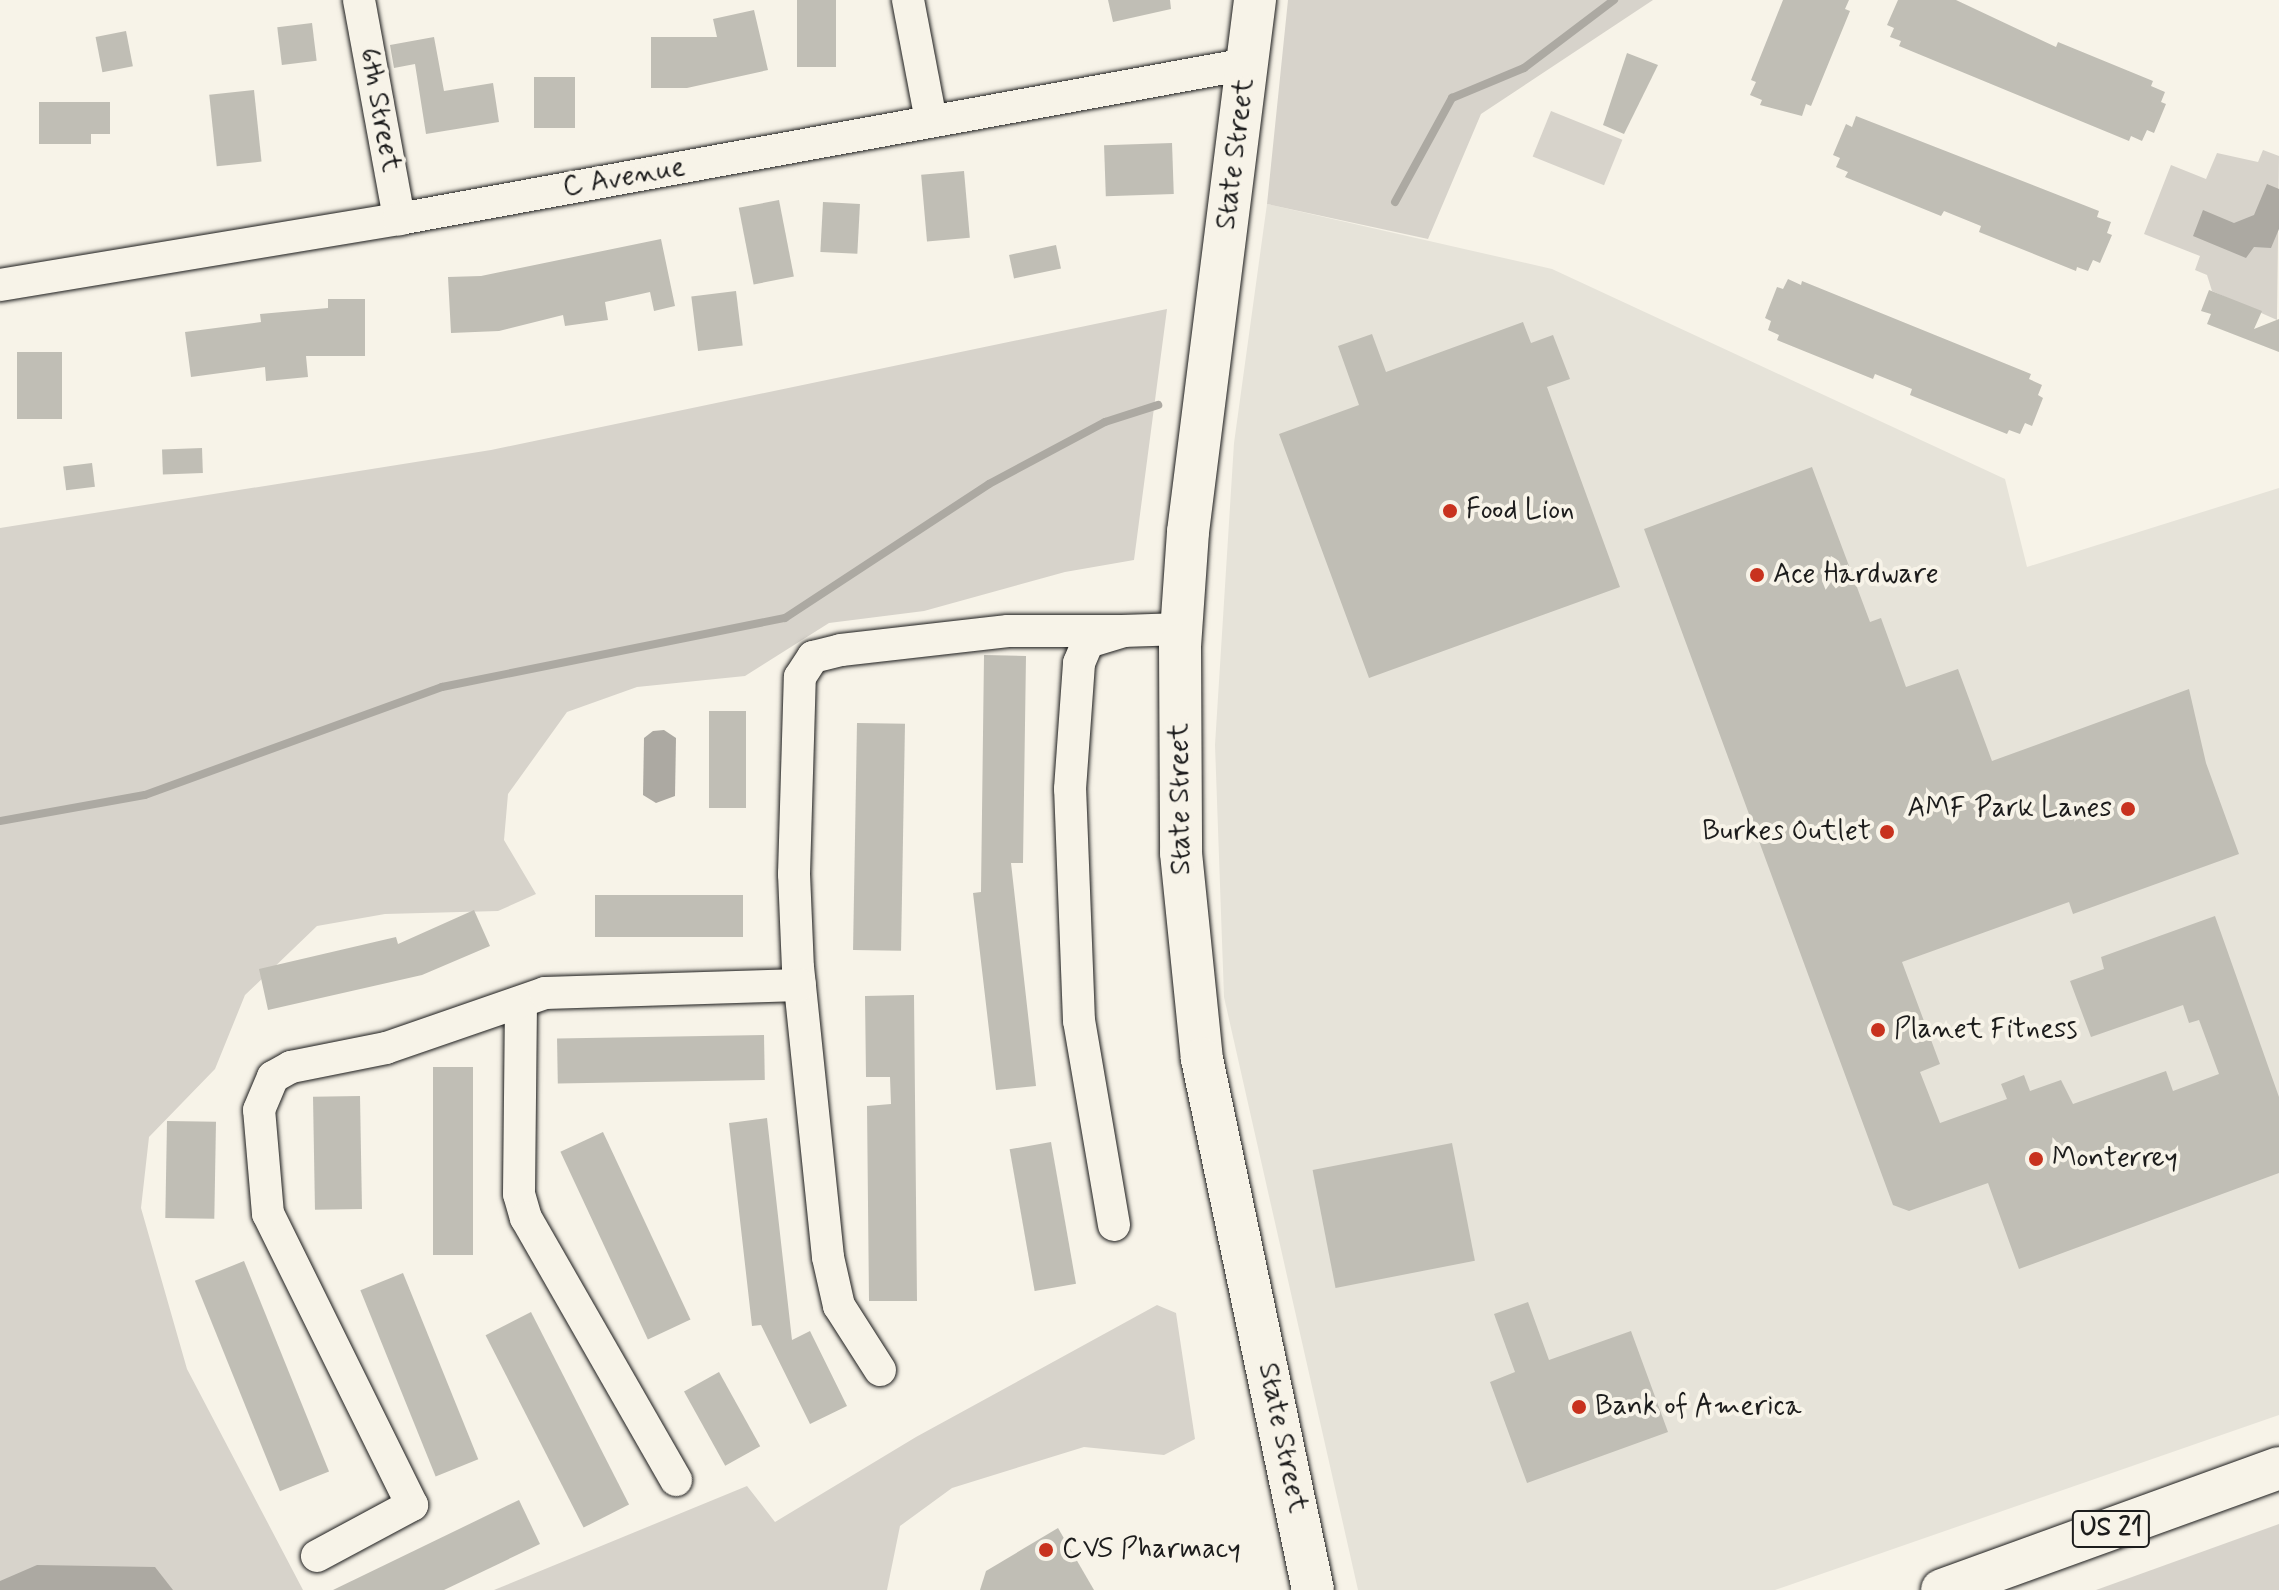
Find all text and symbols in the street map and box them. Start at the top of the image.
street label: 6th Street [351,45,407,175]
street label: State Street [1210,76,1262,232]
street label: C Avenue [564,151,684,205]
place label: Food Lion [1466,494,1576,528]
marker: Food Lion [1441,502,1459,520]
place label: Ace Hardware [1773,558,1937,592]
marker: Ace Hardware [1748,566,1766,584]
street label: State Street [1163,723,1199,875]
place label: AMF Park Lanes [1911,792,2112,826]
marker: AMF Park Lanes [2119,800,2137,818]
place label: Burkes Outlet [1707,815,1871,849]
marker: Burkes Outlet [1878,823,1896,841]
place label: Planet Fitness [1894,1013,2081,1047]
marker: Planet Fitness [1869,1021,1887,1039]
place label: Monterrey [2052,1142,2178,1176]
marker: Monterrey [2027,1150,2045,1168]
street label: State Street [1250,1360,1314,1516]
place label: Bank of America [1595,1390,1793,1424]
marker: Bank of America [1570,1398,1588,1416]
road number: US 21 [2071,1507,2151,1551]
place label: CVS Pharmacy [1062,1533,1241,1567]
marker: CVS Pharmacy [1037,1541,1055,1559]

